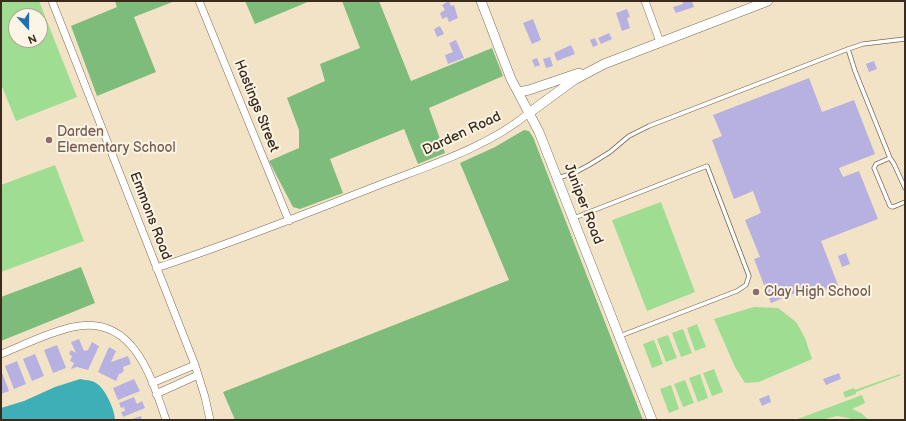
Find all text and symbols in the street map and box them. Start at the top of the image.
north arrow [8,8,48,48]
text: N [26,31,38,46]
street label: Hastings Street [230,58,282,154]
street label: Darden Road [420,109,504,159]
place label: Darden Elementary School [57,124,176,156]
marker: Darden Elementary School [44,135,54,145]
street label: Juniper Road [560,161,606,247]
street label: Emmons Road [126,170,174,262]
place label: Clay High School [764,284,871,300]
marker: Clay High School [751,287,761,297]

